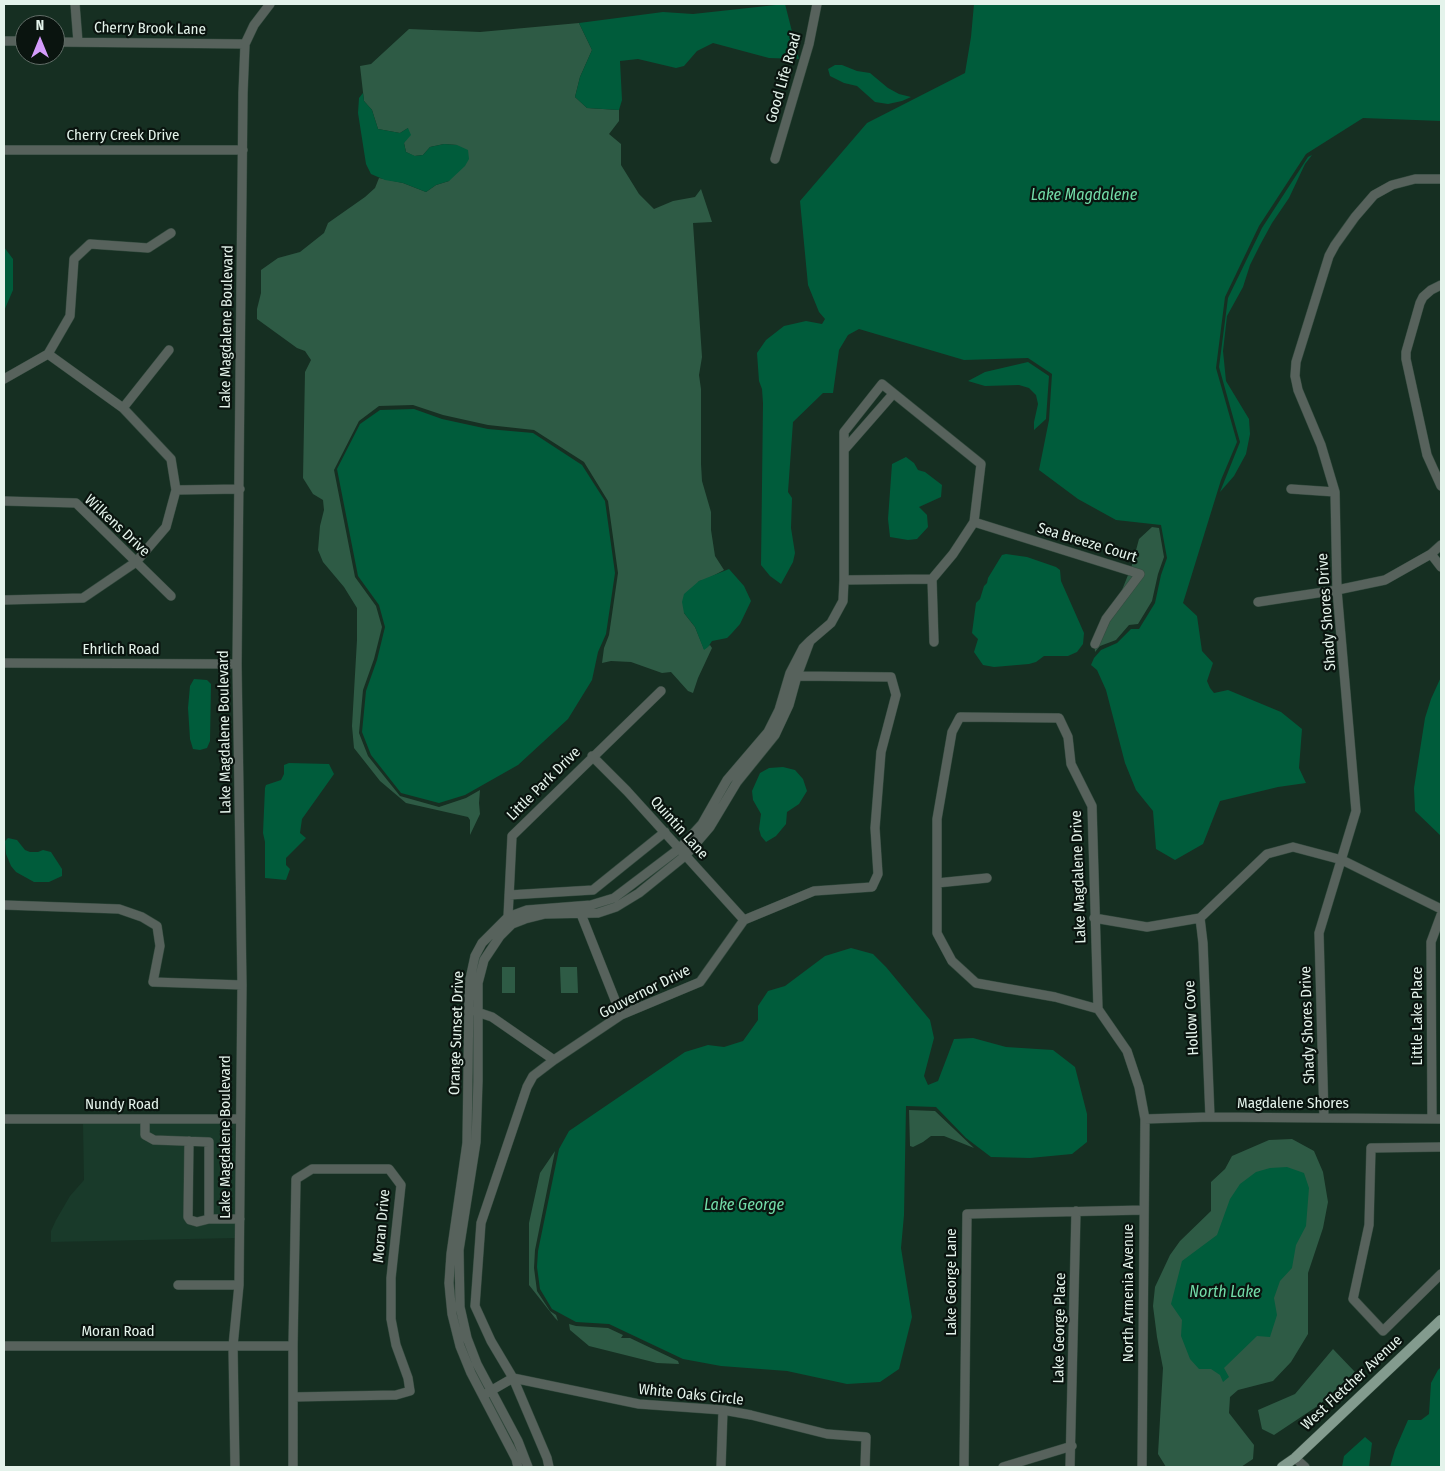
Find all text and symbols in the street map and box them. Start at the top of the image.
north arrow [15,15,65,65]
text: N [36,17,44,34]
street label: Cherry Brook Lane [94,19,206,39]
street label: Good Life Road [763,31,805,125]
street label: Cherry Creek Drive [67,127,179,145]
water label: Lake Magdalene [1031,186,1137,206]
street label: Lake Magdalene Boulevard [217,245,237,409]
street label: Wilkens Drive [81,491,153,561]
street label: Sea Breeze Court [1035,519,1139,567]
street label: Shady Shores Drive [1314,552,1340,672]
street label: Ehrlich Road [83,641,159,659]
street label: Lake Magdalene Boulevard [215,650,235,814]
street label: Little Park Drive [503,743,585,825]
street label: Quintin Lane [646,793,712,863]
street label: Lake Magdalene Drive [1068,810,1090,944]
street label: Gouvernor Drive [596,961,694,1023]
street label: Shady Shores Drive [1297,966,1319,1084]
street label: Little Lake Place [1409,966,1427,1066]
street label: Orange Sunset Drive [446,971,468,1095]
street label: Hollow Cove [1181,980,1203,1056]
street label: Lake Magdalene Boulevard [217,1055,235,1219]
street label: Magdalene Shores [1237,1095,1349,1113]
street label: Nundy Road [85,1096,159,1114]
street label: Moran Drive [370,1188,394,1264]
water label: Lake George [704,1196,784,1216]
street label: North Armenia Avenue [1120,1224,1138,1362]
street label: Lake George Lane [943,1228,961,1336]
street label: Lake George Place [1050,1272,1070,1384]
water label: North Lake [1189,1283,1261,1303]
street label: Moran Road [81,1323,155,1341]
street label: West Fletcher Avenue [1298,1332,1406,1434]
street label: White Oaks Circle [637,1381,745,1409]

